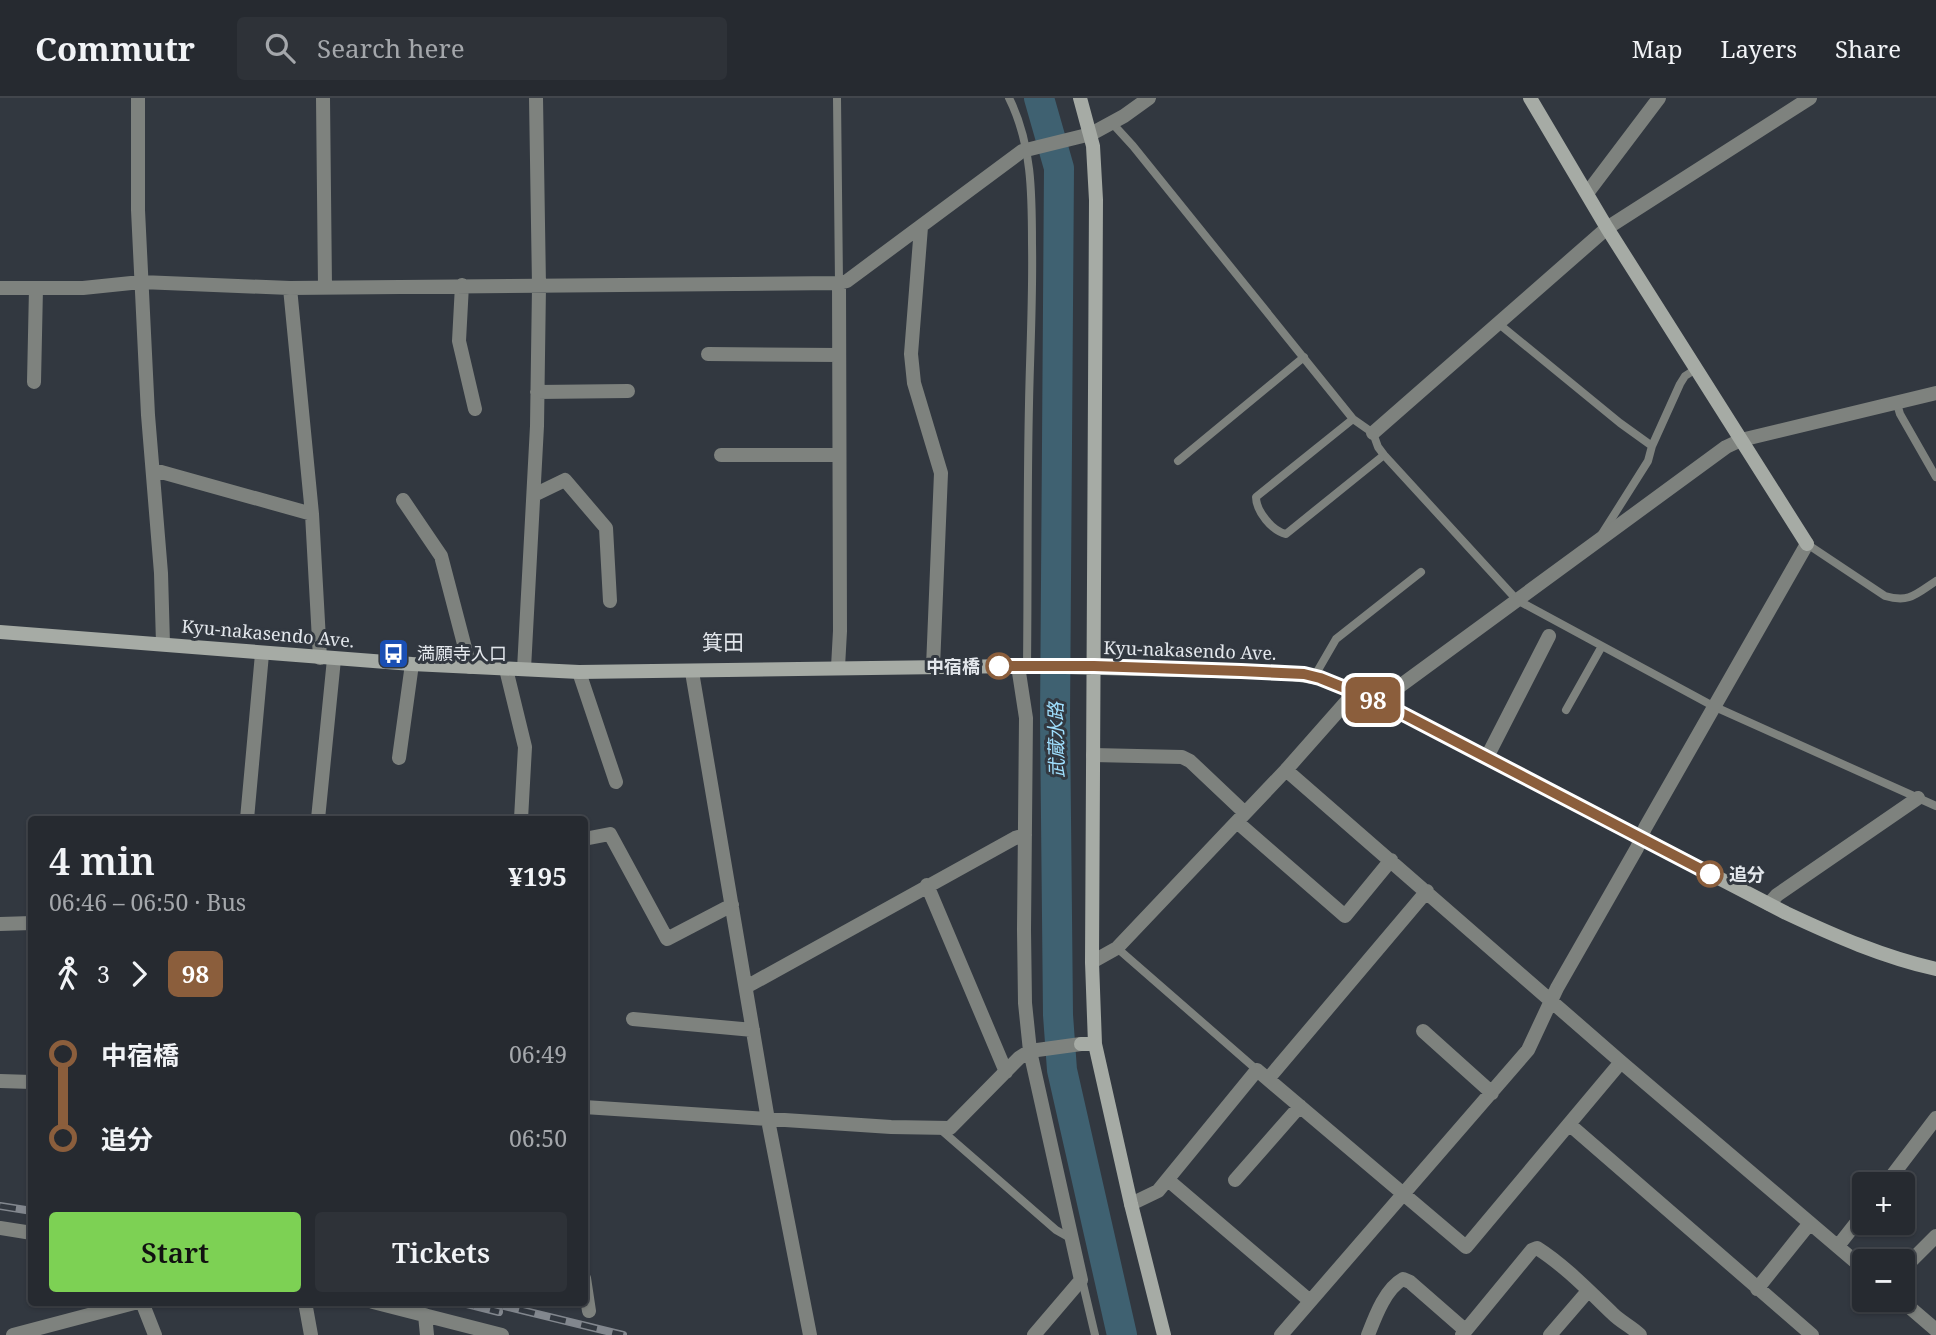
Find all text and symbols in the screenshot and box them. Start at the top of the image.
search box [237,17,727,80]
text: Commutr [35,26,195,71]
icon: search [261,29,299,67]
text: Search here [317,30,465,66]
text: Map [1632,32,1683,65]
text: Layers [1721,32,1797,65]
text: Share [1835,32,1901,65]
street label: Kyu-nakasendo Ave. [181,613,355,653]
district label: 箕田 [702,628,744,656]
street label: Kyu-nakasendo Ave. [1103,635,1277,665]
bus stop icon: 満願寺入口 [377,636,411,670]
place label: 満願寺入口 [417,641,507,665]
marker: 中宿橋 [986,653,1012,679]
place label: 中宿橋 [926,654,980,678]
line badge: 98 [1342,677,1404,723]
text: 98 [1359,683,1387,716]
water label: 武蔵水路 [1042,700,1070,778]
text: 4 min [49,834,155,886]
text: ¥195 [508,858,567,894]
marker: 追分 [1697,861,1723,887]
place label: 追分 [1729,862,1765,886]
text: 06:46 – 06:50 · Bus [49,886,246,918]
icon: walk [49,955,87,993]
icon: forward [120,955,158,993]
text: 98 [182,957,209,990]
text: 3 [97,958,110,990]
text: 中宿橋 [101,1037,179,1073]
text: 06:49 [509,1038,567,1070]
text: 追分 [101,1121,153,1157]
text: 06:50 [509,1122,567,1154]
map controls [1852,1172,1915,1312]
button: + [1852,1172,1915,1235]
button: Start [49,1212,301,1292]
button: Tickets [315,1212,567,1292]
button: − [1852,1249,1915,1312]

